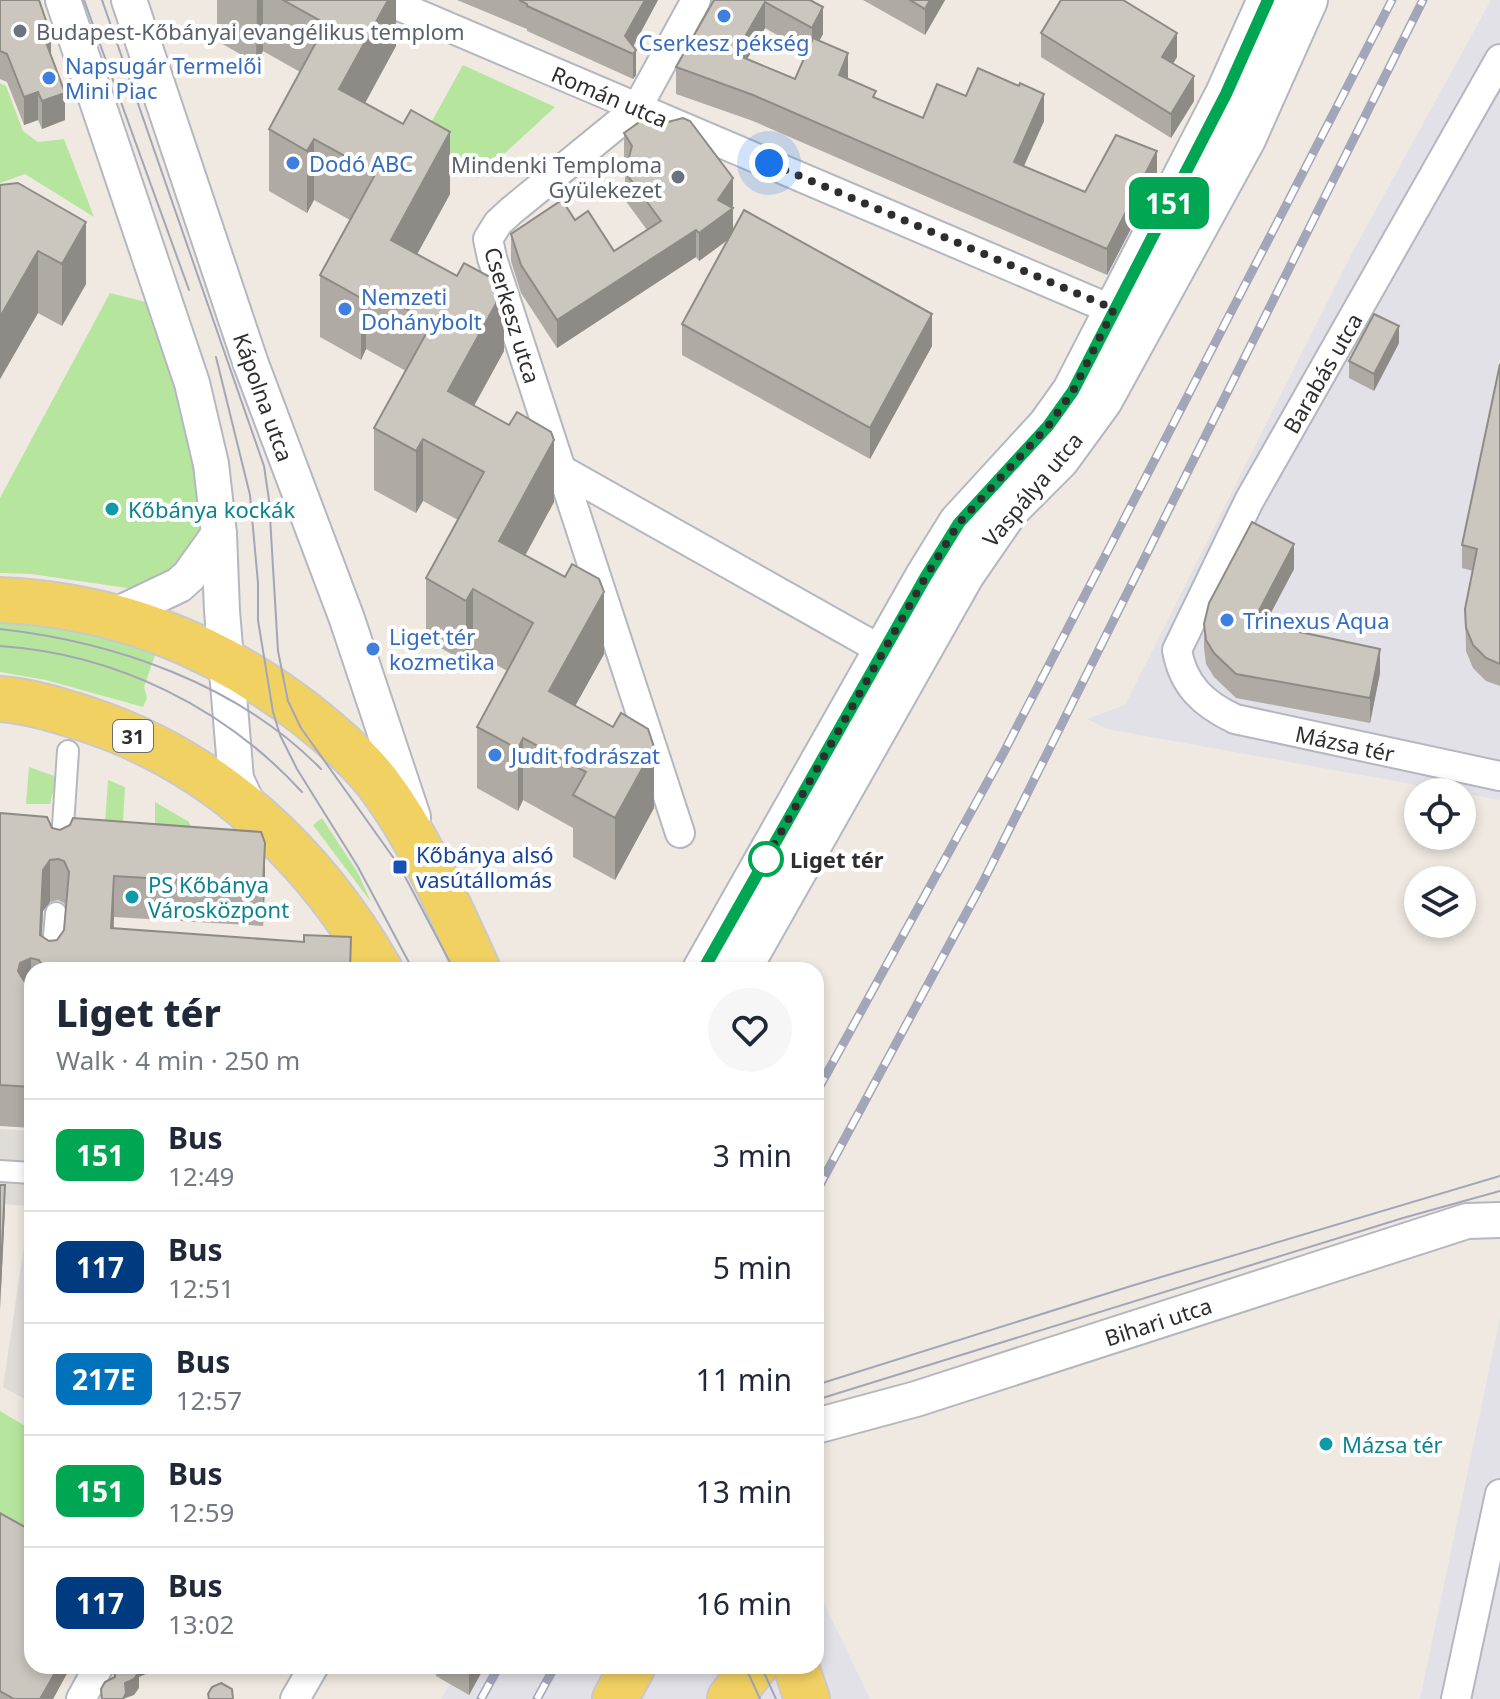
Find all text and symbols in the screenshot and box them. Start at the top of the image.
marker: Cserkesz pékség [715,7,733,25]
place label: Budapest-Kőbányai evangélikus templom [36,16,465,46]
marker: Budapest-Kőbányai evangélikus templom [11,22,29,40]
place label: Cserkesz pékség [639,27,809,57]
place label: Napsugár Termelői Mini Piac [65,50,262,105]
street label: Román utca [547,58,673,134]
marker: Napsugár Termelői Mini Piac [40,69,58,87]
your location [749,143,789,183]
place label: Dodó ABC [309,148,413,178]
place label: Mindenki Temploma Gyülekezet [451,149,662,204]
marker: Dodó ABC [284,154,302,172]
marker: Mindenki Temploma Gyülekezet [669,168,687,186]
line badge: 151 [1123,177,1215,229]
text: 151 [1145,184,1193,222]
street label: Cserkesz utca [478,243,548,387]
place label: Nemzeti Dohánybolt [361,281,482,336]
marker: Nemzeti Dohánybolt [336,300,354,318]
street label: Barabás utca [1275,307,1369,439]
street label: Kápolna utca [227,329,301,465]
street label: Vaspálya utca [975,425,1089,553]
place label: Kőbánya kockák [128,494,295,524]
marker: Kőbánya kockák [103,500,121,518]
place label: Trinexus Aqua [1243,605,1389,635]
marker: Trinexus Aqua [1218,611,1236,629]
place label: Liget tér kozmetika [389,621,495,676]
marker: Liget tér kozmetika [364,640,382,658]
street label: Mázsa tér [1293,718,1397,768]
road number: 31 [113,720,153,752]
place label: Judit fodrászat [509,740,660,770]
marker: Judit fodrászat [486,746,504,764]
map controls [1404,778,1476,938]
button: locate [1404,778,1476,850]
place label: Kőbánya alsó vasútállomás [416,839,554,894]
marker: Liget tér [749,842,783,876]
place label: Liget tér [790,844,884,874]
marker: Kőbánya alsó vasútállomás [391,858,409,876]
button: layers [1404,866,1476,938]
place label: PS Kőbánya Városközpont [148,869,289,924]
marker: PS Kőbánya Városközpont [123,888,141,906]
text: Liget tér [56,986,221,1038]
button: heart [708,988,792,1072]
text: Walk · 4 min · 250 m [56,1042,300,1078]
text: Bus [168,1117,223,1158]
text: 3 min [713,1135,792,1176]
text: 151 [76,1136,124,1174]
text: 12:49 [168,1158,234,1194]
text: Bus [168,1229,223,1270]
text: 5 min [713,1247,792,1288]
text: 117 [76,1248,124,1286]
text: 12:51 [168,1270,234,1306]
street label: Bihari utca [1101,1290,1215,1352]
text: Bus [176,1341,230,1382]
text: 11 min [696,1359,792,1400]
text: 217E [72,1360,136,1398]
text: 12:57 [176,1382,242,1418]
place label: Mázsa tér [1342,1429,1443,1459]
marker: Mázsa tér [1317,1435,1335,1453]
text: Bus [168,1453,223,1494]
text: 13 min [696,1471,792,1512]
text: 151 [76,1472,124,1510]
text: 12:59 [168,1494,234,1530]
text: Bus [168,1565,223,1606]
text: 16 min [696,1583,792,1624]
text: 117 [76,1584,124,1622]
text: 13:02 [168,1606,234,1642]

